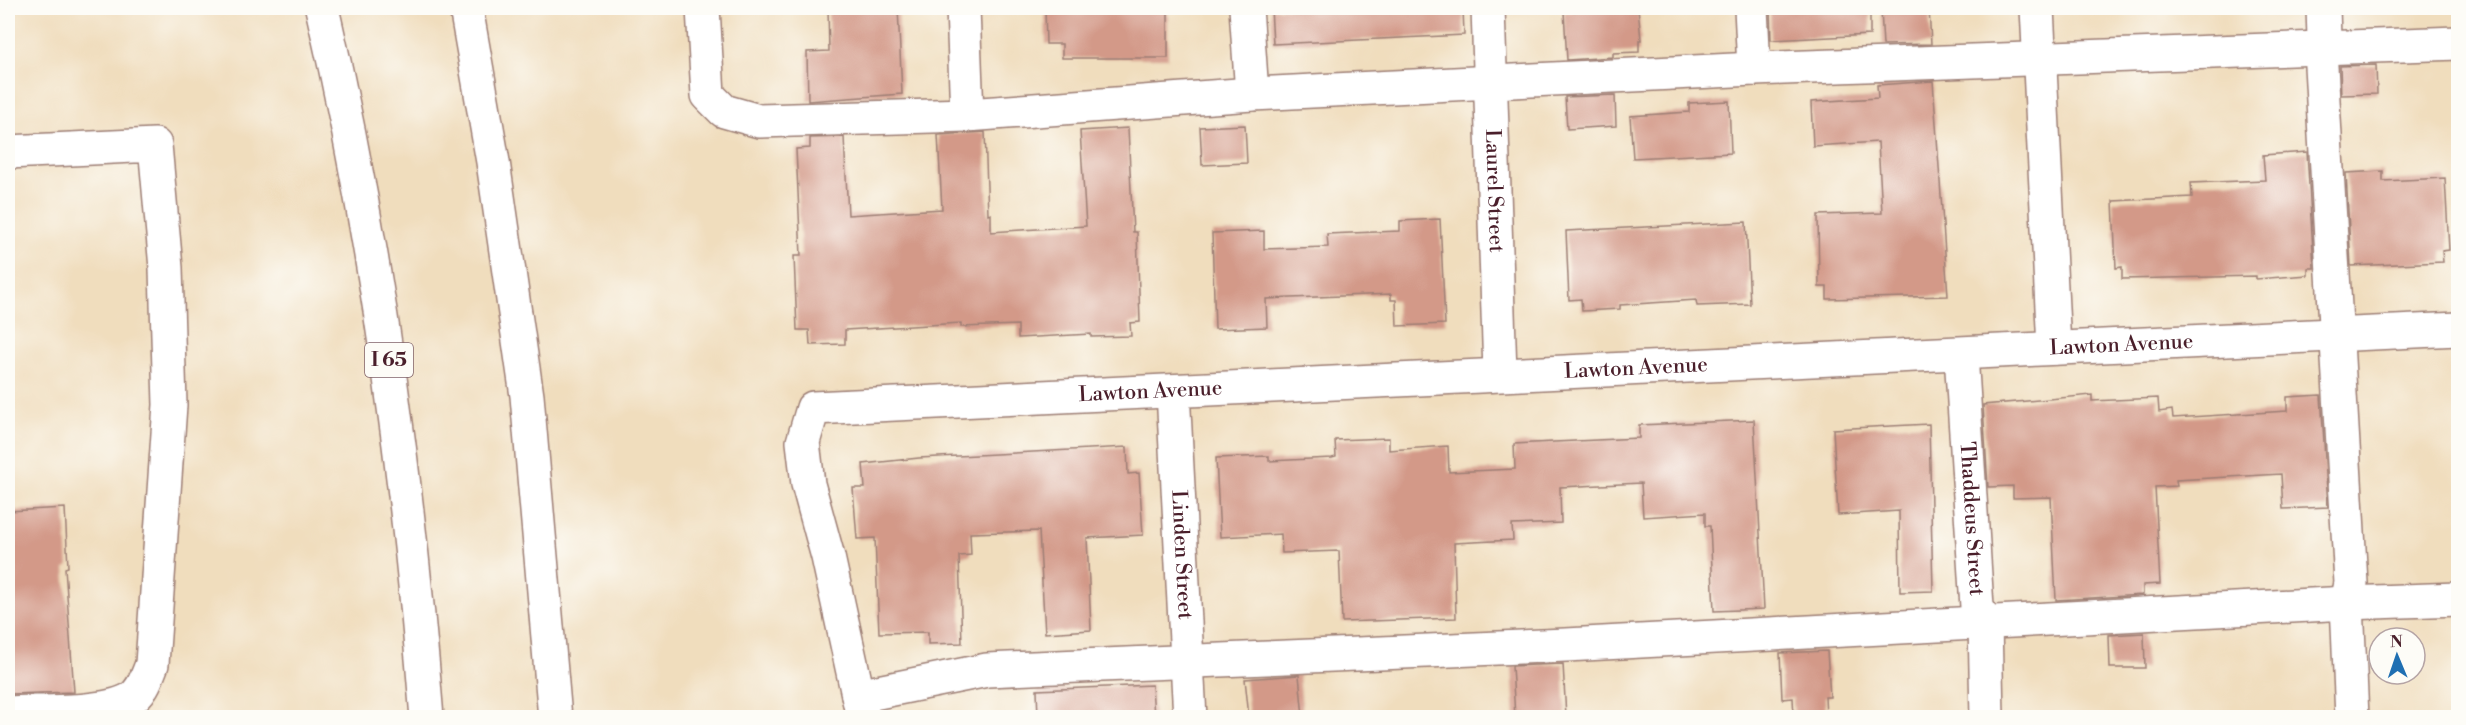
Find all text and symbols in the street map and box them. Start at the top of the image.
street label: Laurel Street [1479,129,1509,254]
street label: Lawton Avenue [2049,329,2194,362]
road number: I 65 [365,343,413,377]
street label: Lawton Avenue [1563,352,1708,385]
street label: Lawton Avenue [1078,375,1223,408]
street label: Thaddeus Street [1954,441,1989,597]
street label: Linden Street [1165,489,1198,621]
north arrow [2367,626,2427,686]
text: N [2390,632,2404,652]

